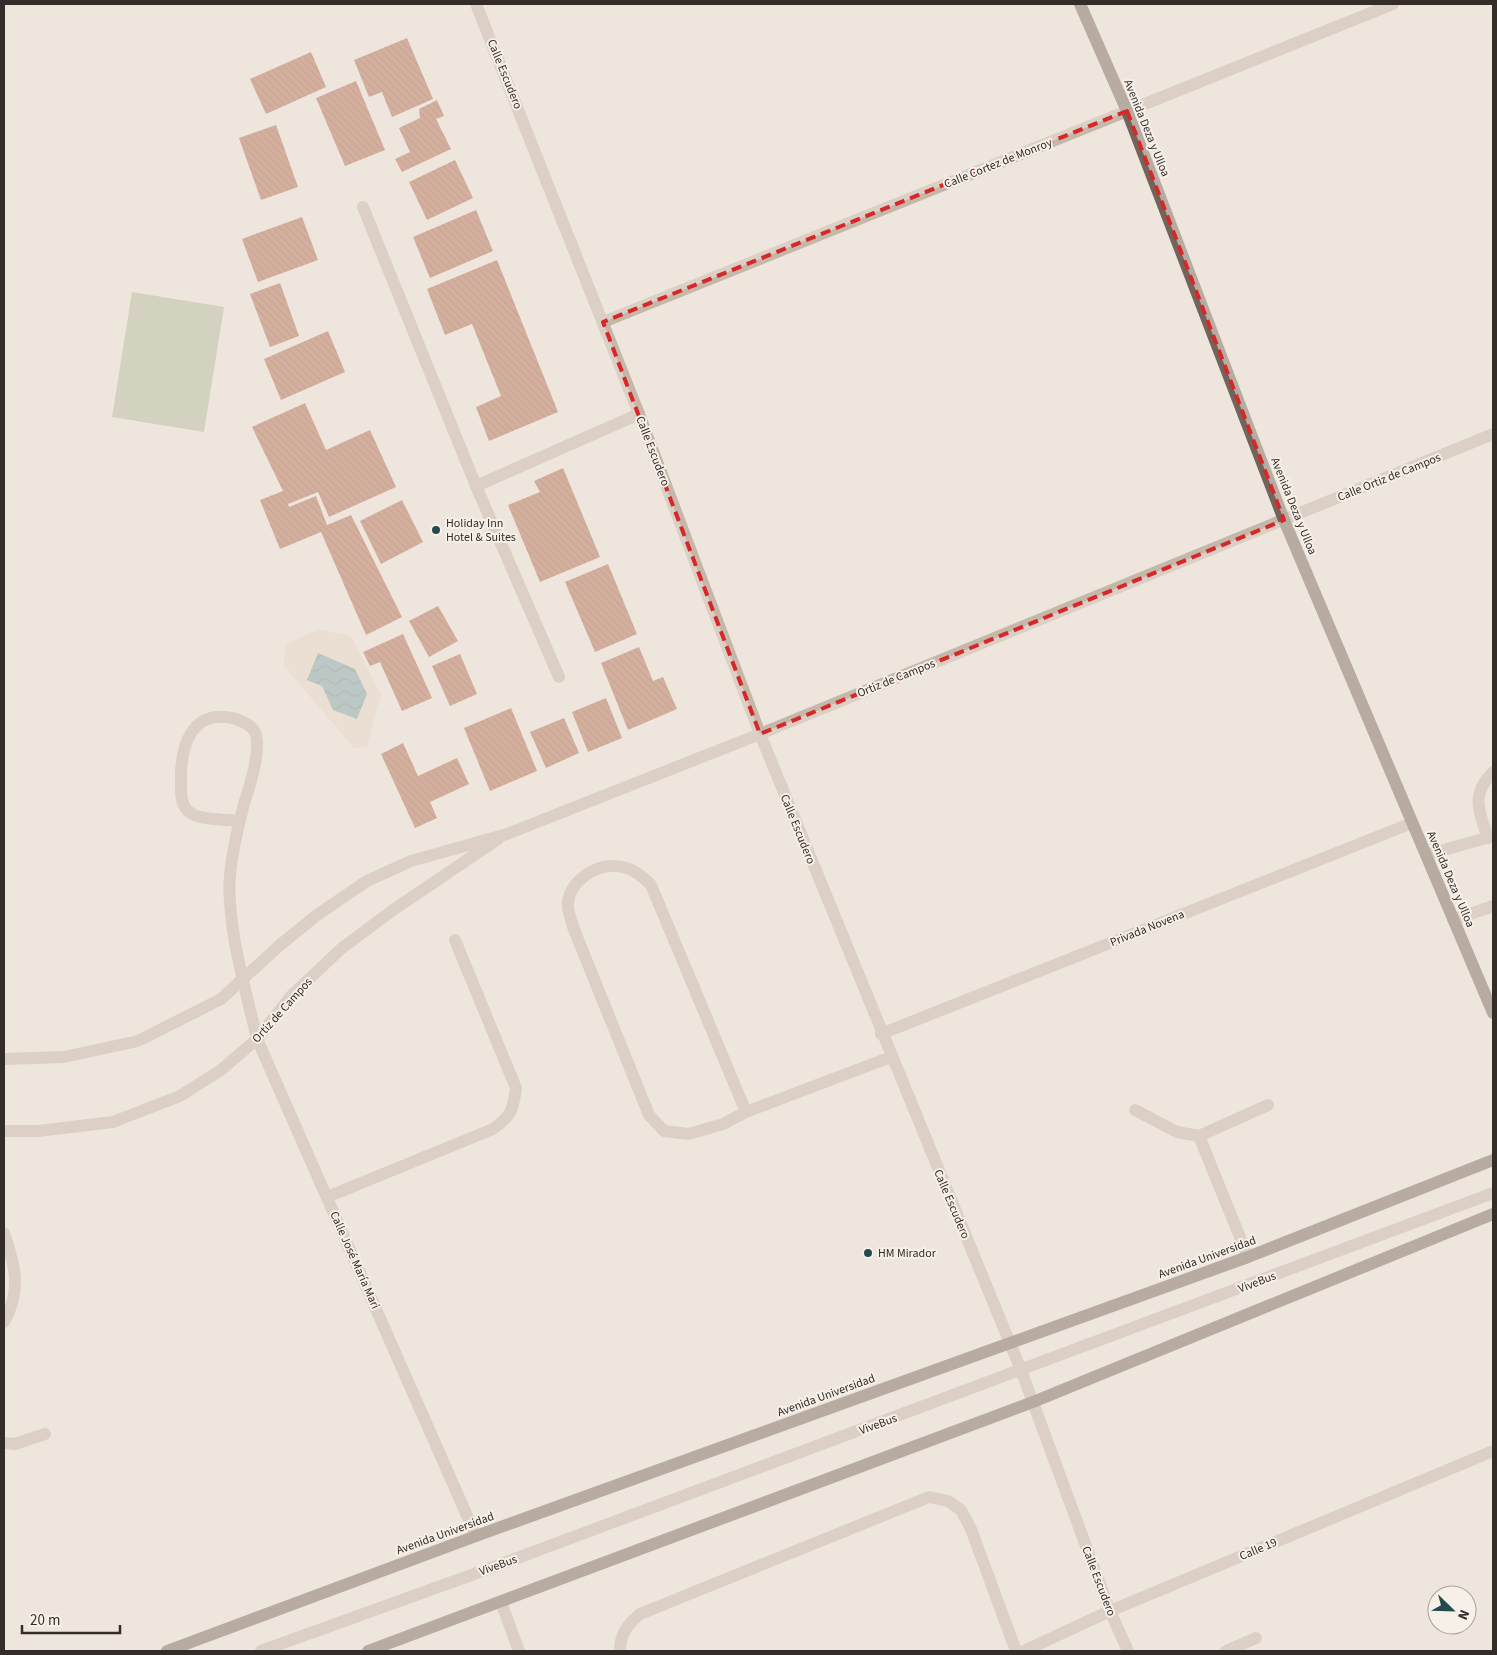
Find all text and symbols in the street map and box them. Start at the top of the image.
street label: Calle Escudero [483,37,526,112]
street label: Avenida Deza y Ulloa [1119,77,1174,179]
street label: Calle Cortez de Monroy [942,134,1055,193]
street label: Calle Escudero [631,414,674,489]
street label: Calle Ortiz de Campos [1335,449,1443,506]
street label: Avenida Deza y Ulloa [1266,455,1321,557]
place label: Holiday Inn Hotel & Suites [446,515,516,546]
marker: Holiday Inn Hotel & Suites [430,524,442,536]
street label: Ortiz de Campos [855,655,938,702]
street label: Calle Escudero [776,792,819,867]
street label: Avenida Deza y Ulloa [1423,828,1479,930]
street label: Privada Novena [1107,906,1187,951]
street label: Ortiz de Campos [248,974,316,1047]
street label: Calle Escudero [929,1167,974,1242]
street label: Calle José María Mari [325,1209,384,1312]
street label: Avenida Universidad [1156,1232,1258,1283]
place label: HM Mirador [878,1245,937,1262]
marker: HM Mirador [862,1247,874,1259]
street label: ViveBus [1236,1267,1279,1297]
street label: Avenida Universidad [775,1370,877,1421]
street label: ViveBus [857,1410,900,1439]
street label: Avenida Universidad [394,1508,496,1559]
street label: Calle 19 [1237,1534,1280,1565]
street label: Calle Escudero [1077,1544,1120,1619]
street label: ViveBus [477,1551,520,1580]
north arrow [1427,1585,1477,1635]
scale bar [22,1602,120,1634]
text: N [1452,1606,1474,1623]
text: 20 m [30,1610,60,1631]

